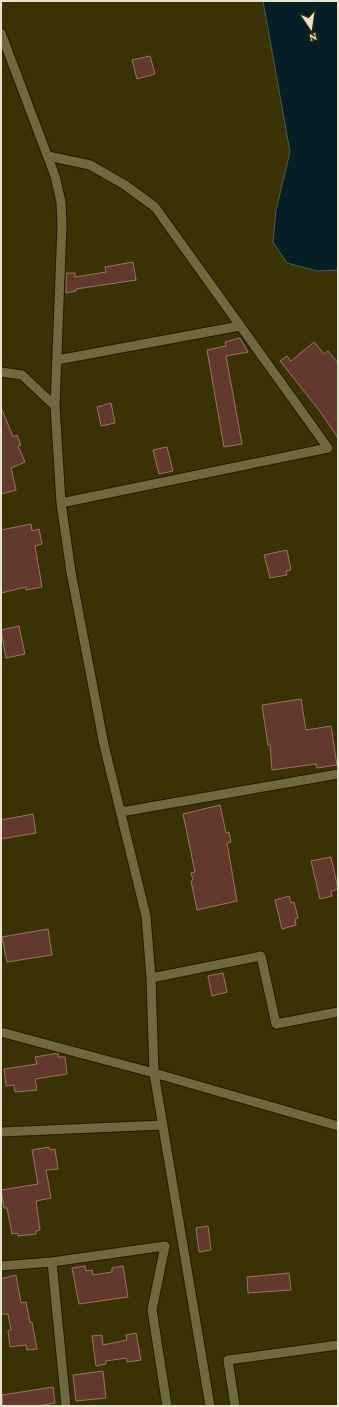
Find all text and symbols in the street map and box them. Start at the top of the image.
north arrow [291,8,331,48]
text: N [308,31,318,45]

